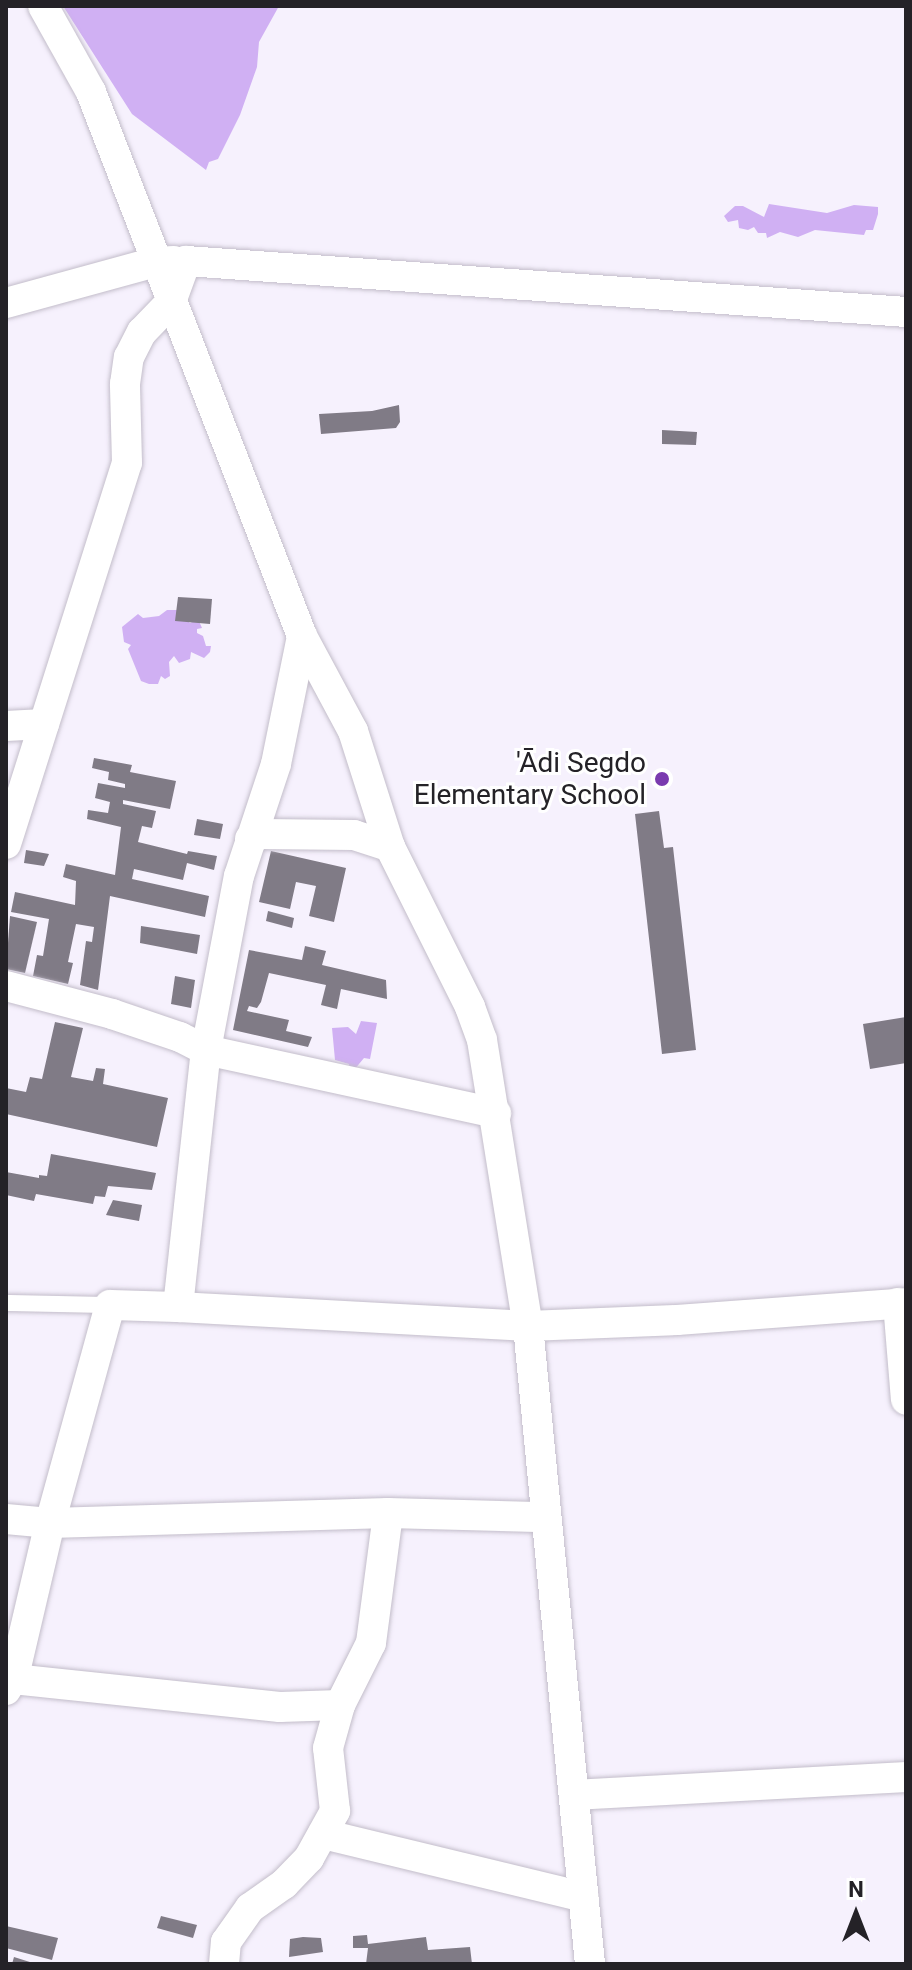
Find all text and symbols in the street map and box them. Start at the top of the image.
place label: 'Ādi Segdo Elementary School [414,746,646,812]
marker: 'Ādi Segdo Elementary School [653,770,671,788]
north arrow [816,1874,896,1954]
text: N [848,1877,864,1902]

